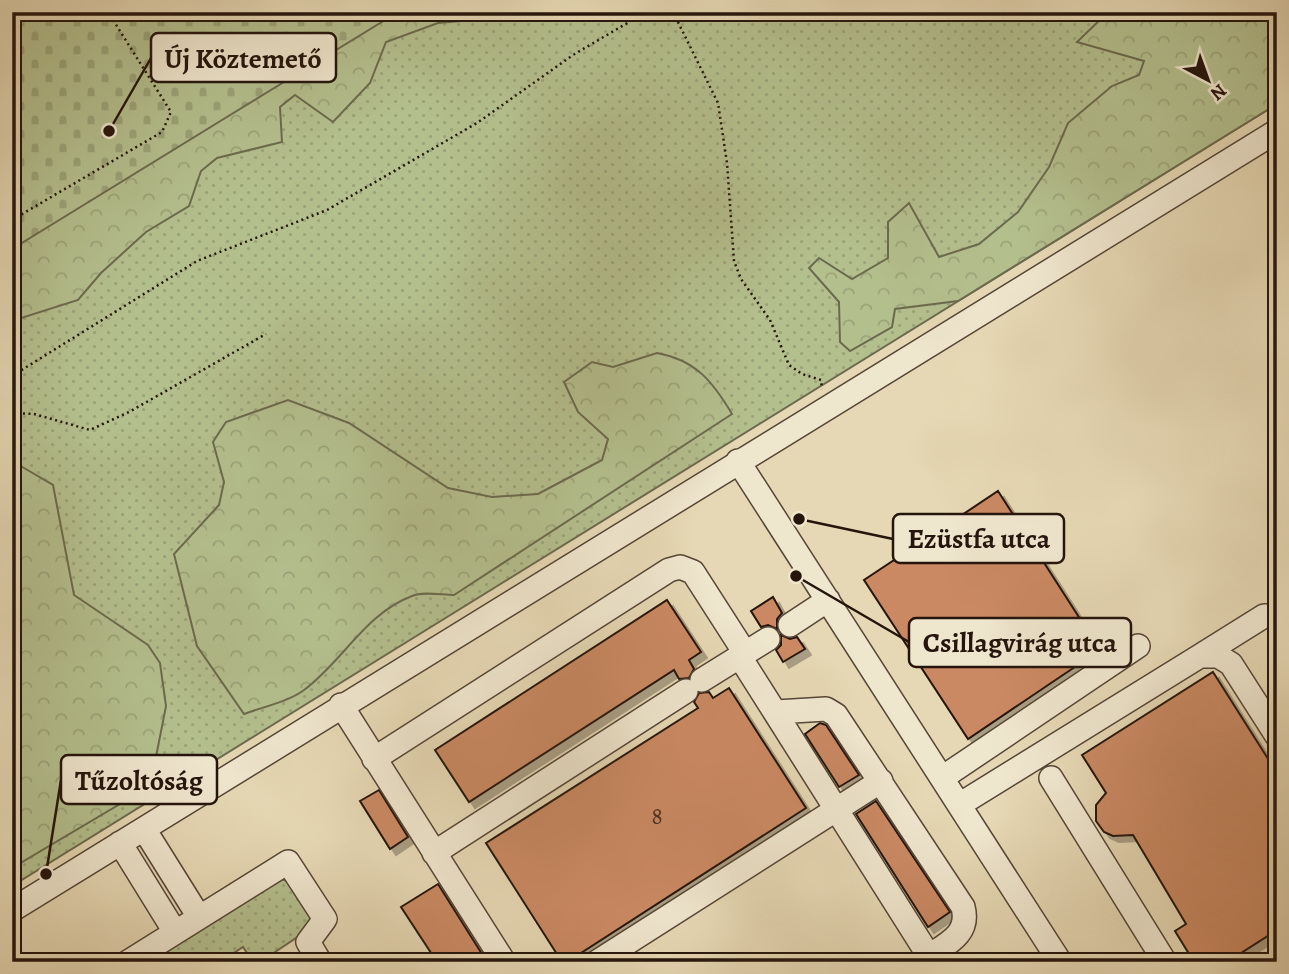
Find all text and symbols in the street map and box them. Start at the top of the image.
callout: Új Köztemető [151,33,336,82]
text: Új Köztemető [164,40,322,78]
north arrow [1174,46,1244,116]
text: N [1205,78,1232,107]
callout: Ezüstfa utca [893,514,1064,563]
text: Ezüstfa utca [908,520,1051,558]
callout: Csillagvirág utca [909,618,1131,667]
text: Csillagvirág utca [923,624,1118,662]
callout: Tűzoltóság [61,755,217,804]
text: Tűzoltóság [75,762,204,800]
house number: 8 [651,801,663,832]

